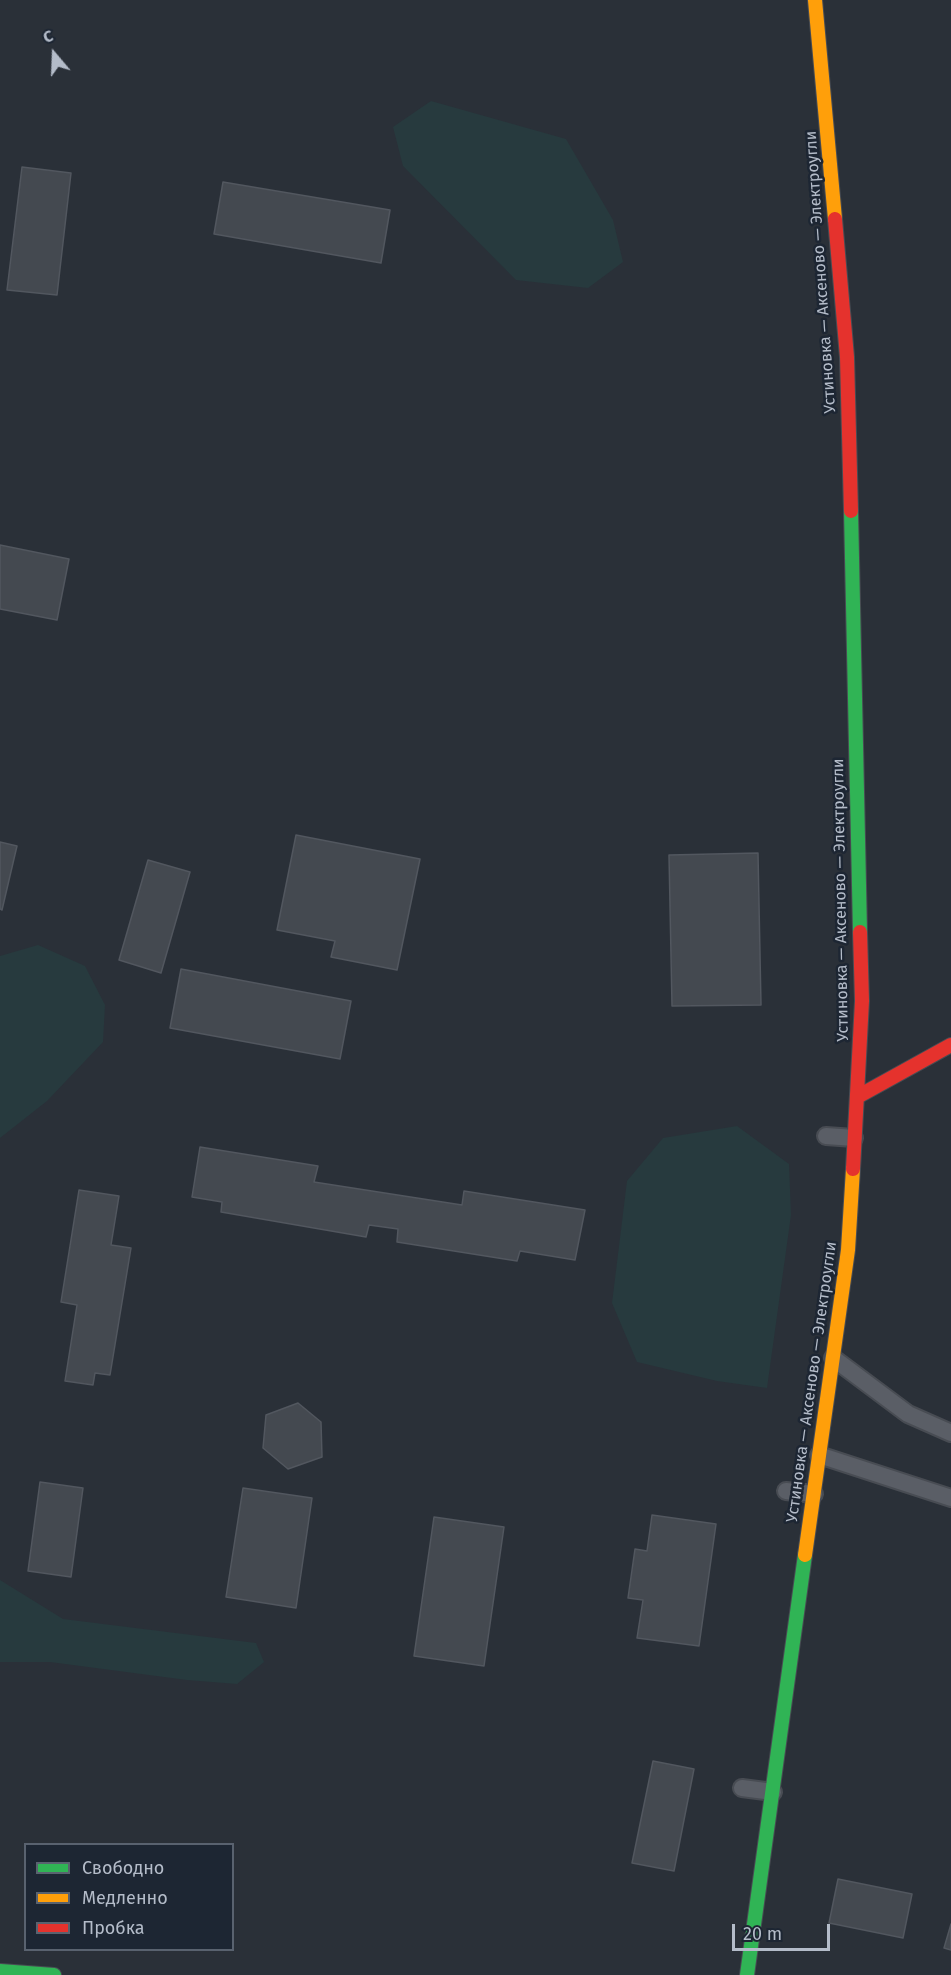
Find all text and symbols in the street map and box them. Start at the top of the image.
north arrow [24,24,84,84]
text: С [41,26,55,47]
street label: Устиновка — Аксеново — Электроугли [802,130,840,414]
street label: Устиновка — Аксеново — Электроугли [829,758,853,1042]
street label: Устиновка — Аксеново — Электроугли [783,1240,841,1524]
legend [24,1843,234,1951]
text: Свободно [82,1857,164,1879]
text: Медленно [82,1887,168,1909]
scale bar [735,1912,832,1950]
text: Пробка [82,1917,145,1939]
text: 20 m [743,1923,782,1945]

